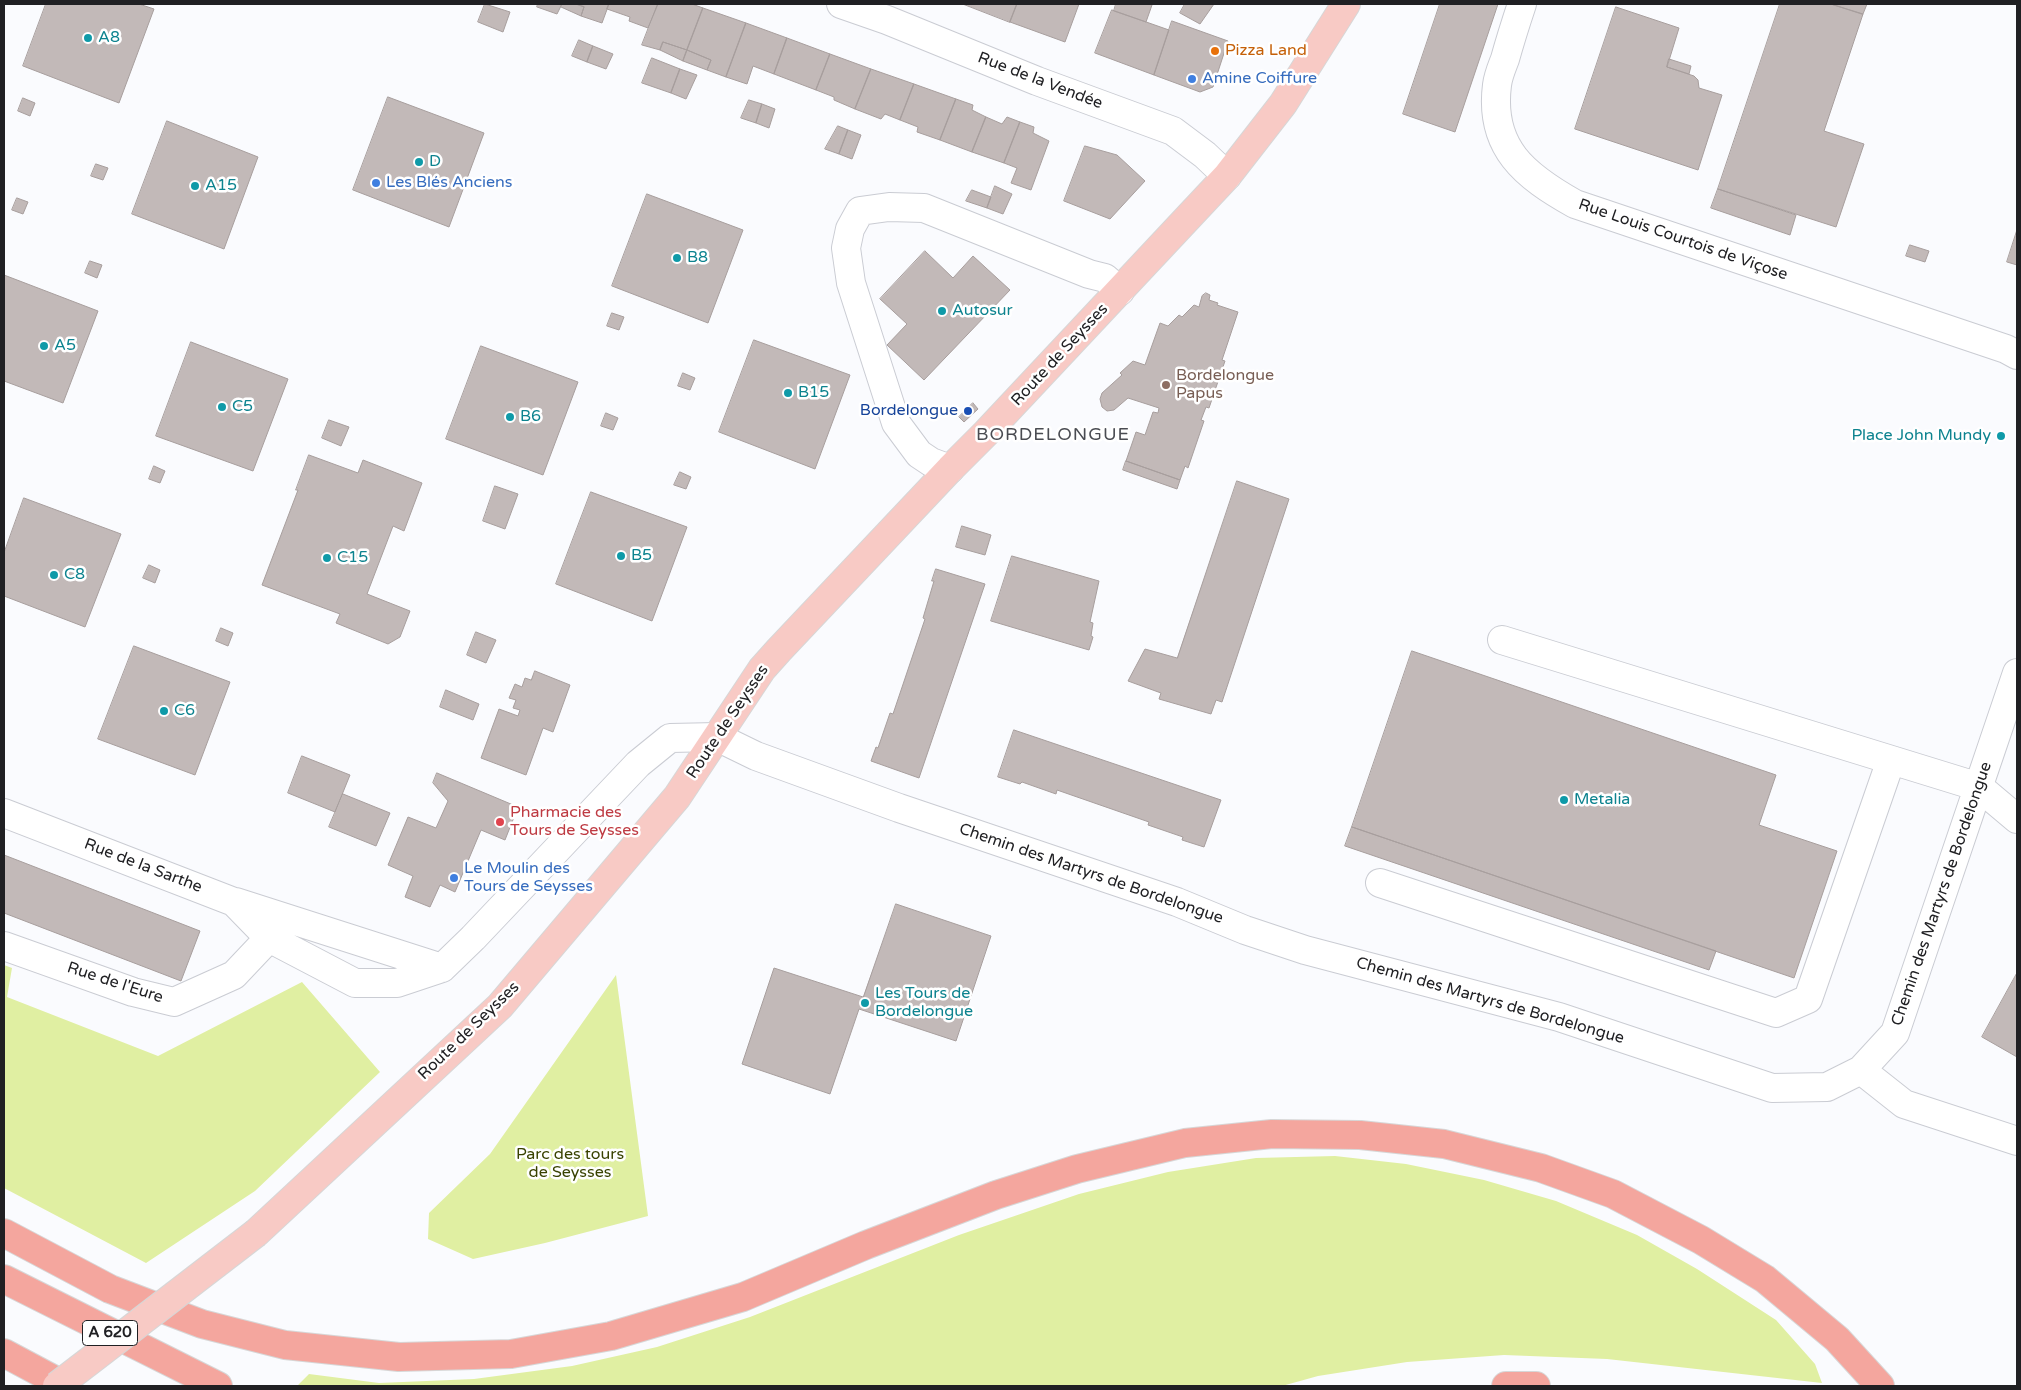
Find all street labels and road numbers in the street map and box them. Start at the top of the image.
street label: Rue de la Vendée [975,48,1105,114]
street label: Rue Louis Courtois de Viçose [1576,195,1790,285]
street label: Route de Seysses [1008,300,1112,410]
street label: Route de Seysses [683,662,773,782]
street label: Chemin des Martyrs de Bordelongue [1888,759,1996,1029]
street label: Chemin des Martyrs de Bordelongue [956,820,1226,928]
street label: Rue de la Sarthe [81,835,205,897]
street label: Chemin des Martyrs de Bordelongue [1354,953,1626,1049]
street label: Rue de l'Eure [65,958,165,1008]
street label: Route de Seysses [415,978,523,1084]
road number: A 620 [82,1320,138,1346]

